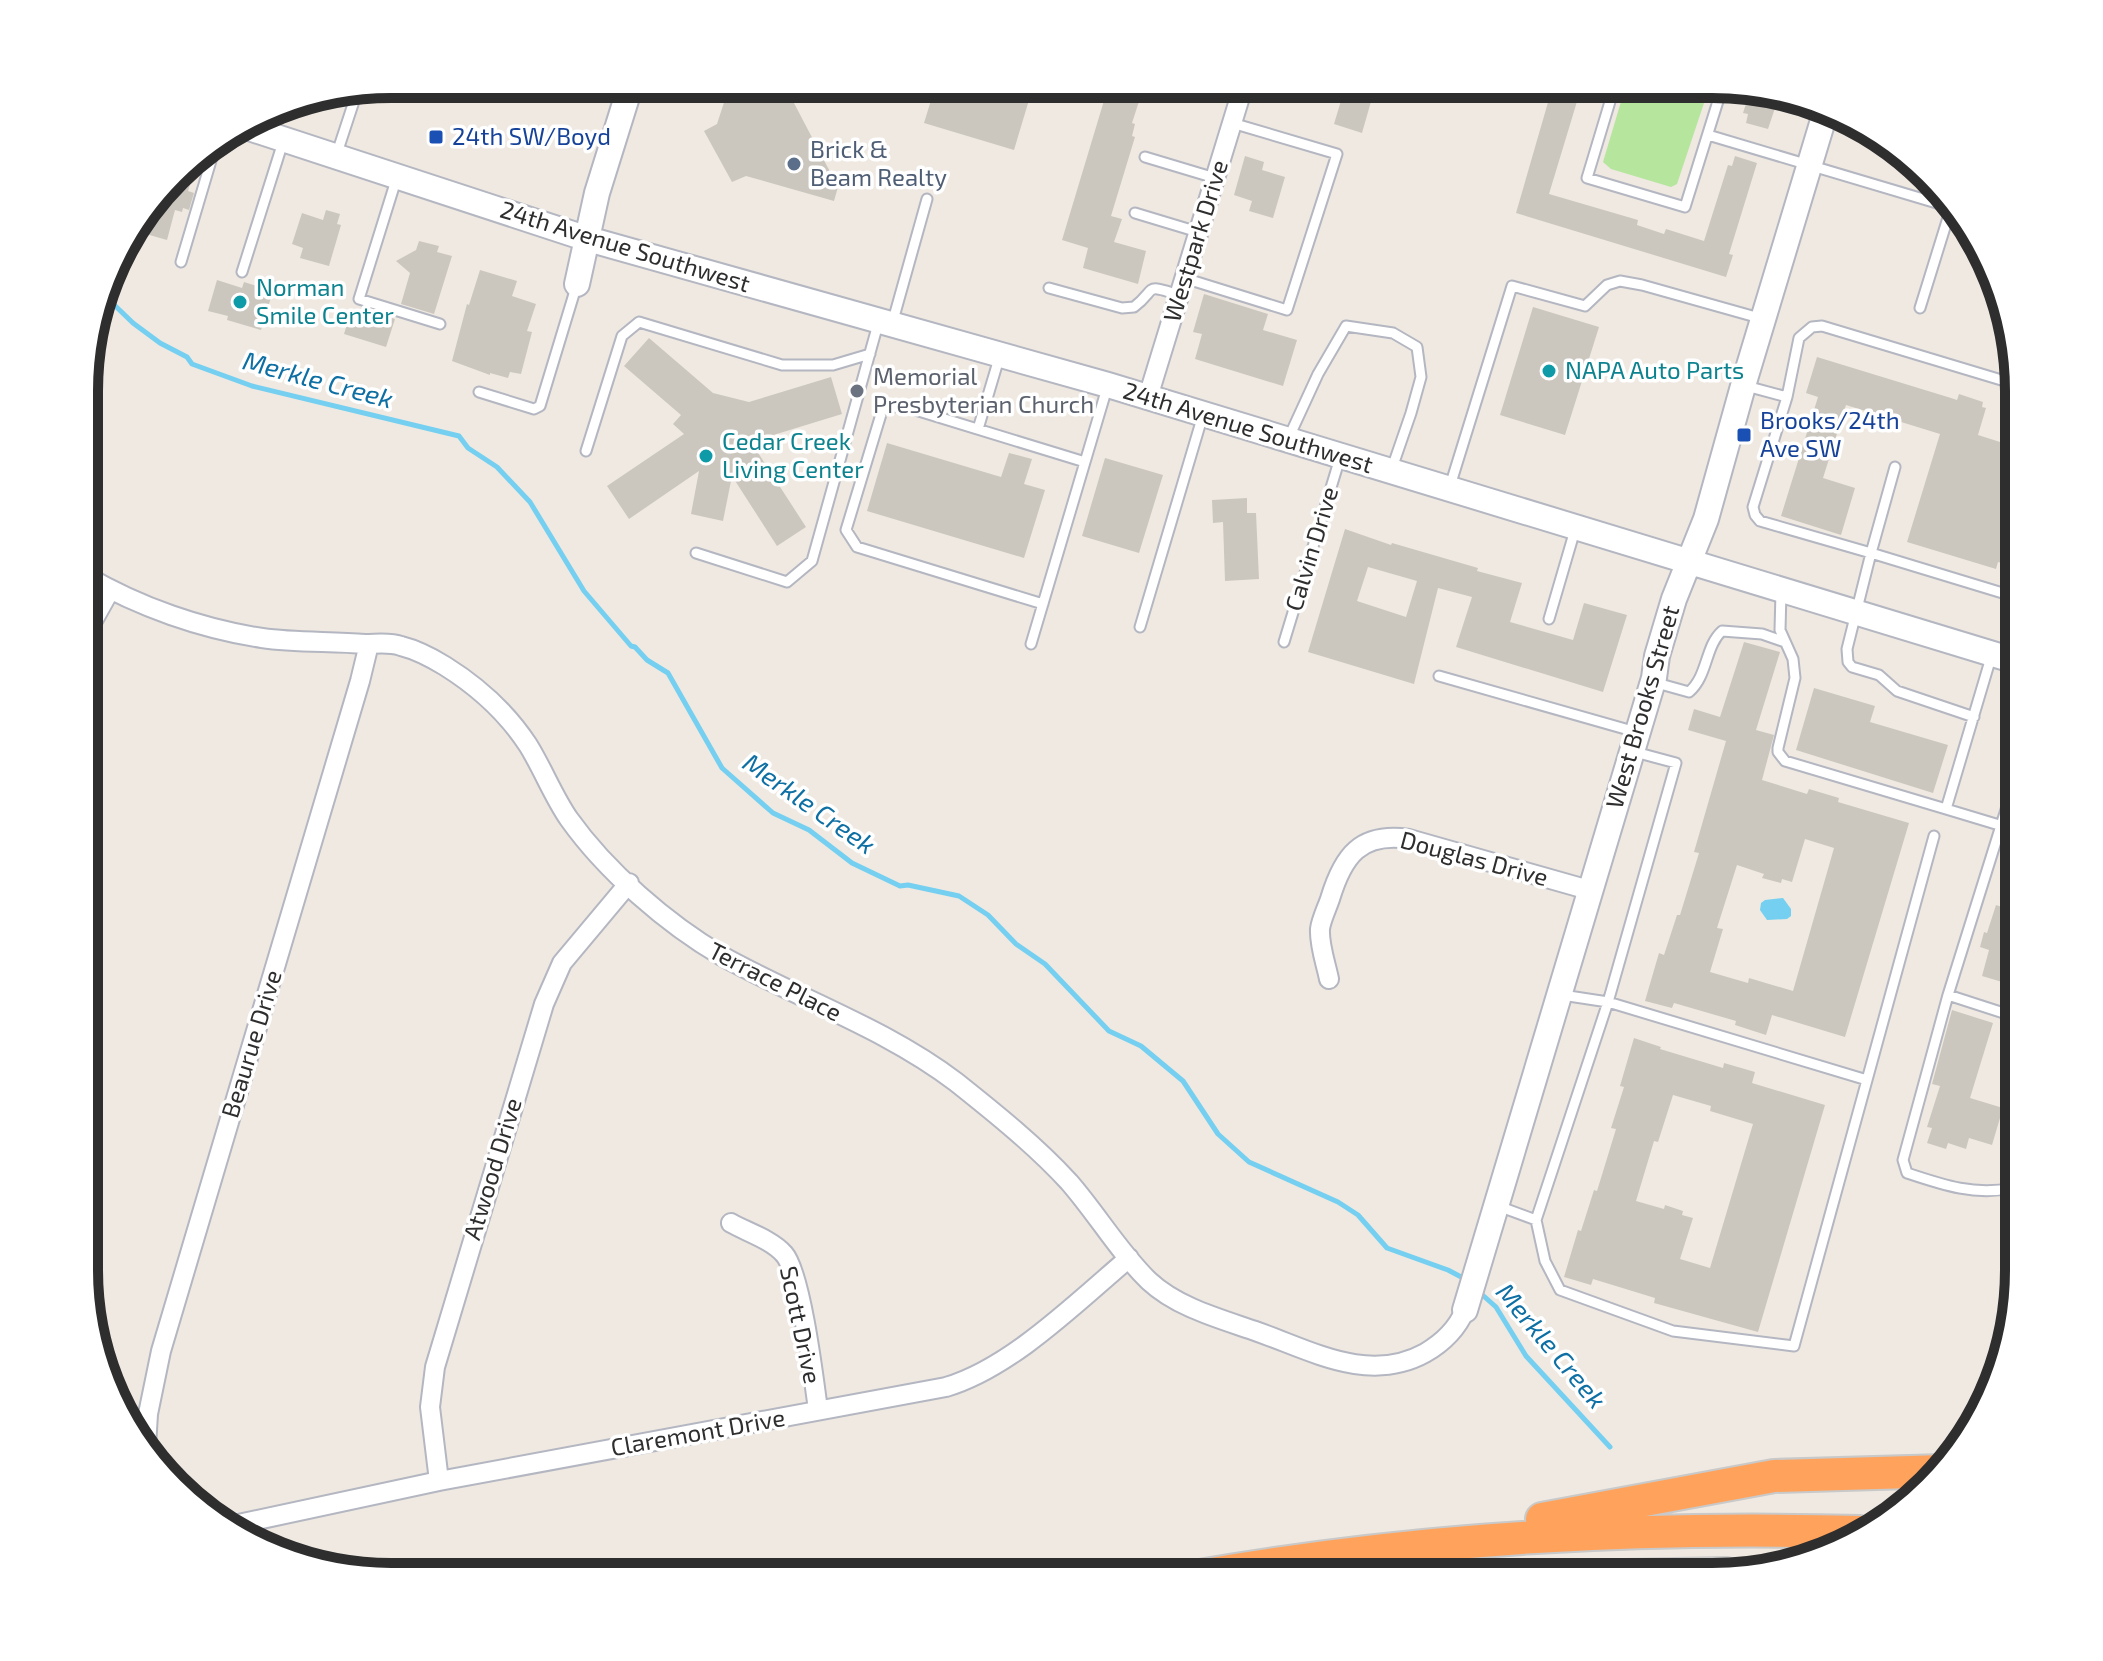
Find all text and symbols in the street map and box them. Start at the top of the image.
place label: 24th SW/Boyd [452,121,611,150]
marker: 24th SW/Boyd [427,128,445,146]
place label: Brick & Beam Realty [810,134,947,191]
marker: Brick & Beam Realty [785,155,803,173]
street label: Westpark Drive [1156,156,1233,325]
street label: 24th Avenue Southwest [497,194,754,297]
place label: Norman Smile Center [256,272,394,329]
marker: Norman Smile Center [231,293,249,311]
water label: Merkle Creek [240,344,397,413]
place label: NAPA Auto Parts [1565,355,1744,384]
place label: Memorial Presbyterian Church [873,361,1094,418]
marker: NAPA Auto Parts [1540,362,1558,380]
street label: 24th Avenue Southwest [1120,375,1377,478]
marker: Memorial Presbyterian Church [848,382,866,400]
place label: Brooks/24th Ave SW [1760,405,1900,462]
place label: Cedar Creek Living Center [722,426,864,483]
marker: Brooks/24th Ave SW [1735,426,1753,444]
marker: Cedar Creek Living Center [697,447,715,465]
street label: Calvin Drive [1278,483,1343,614]
street label: West Brooks Street [1599,602,1684,811]
water label: Merkle Creek [738,746,882,860]
street label: Douglas Drive [1397,824,1551,891]
street label: Terrace Place [704,935,847,1027]
street label: Beaurue Drive [214,966,287,1121]
street label: Atwood Drive [456,1094,527,1243]
street label: Scott Drive [775,1263,828,1386]
water label: Merkle Creek [1491,1276,1614,1414]
street label: Claremont Drive [608,1402,787,1461]

